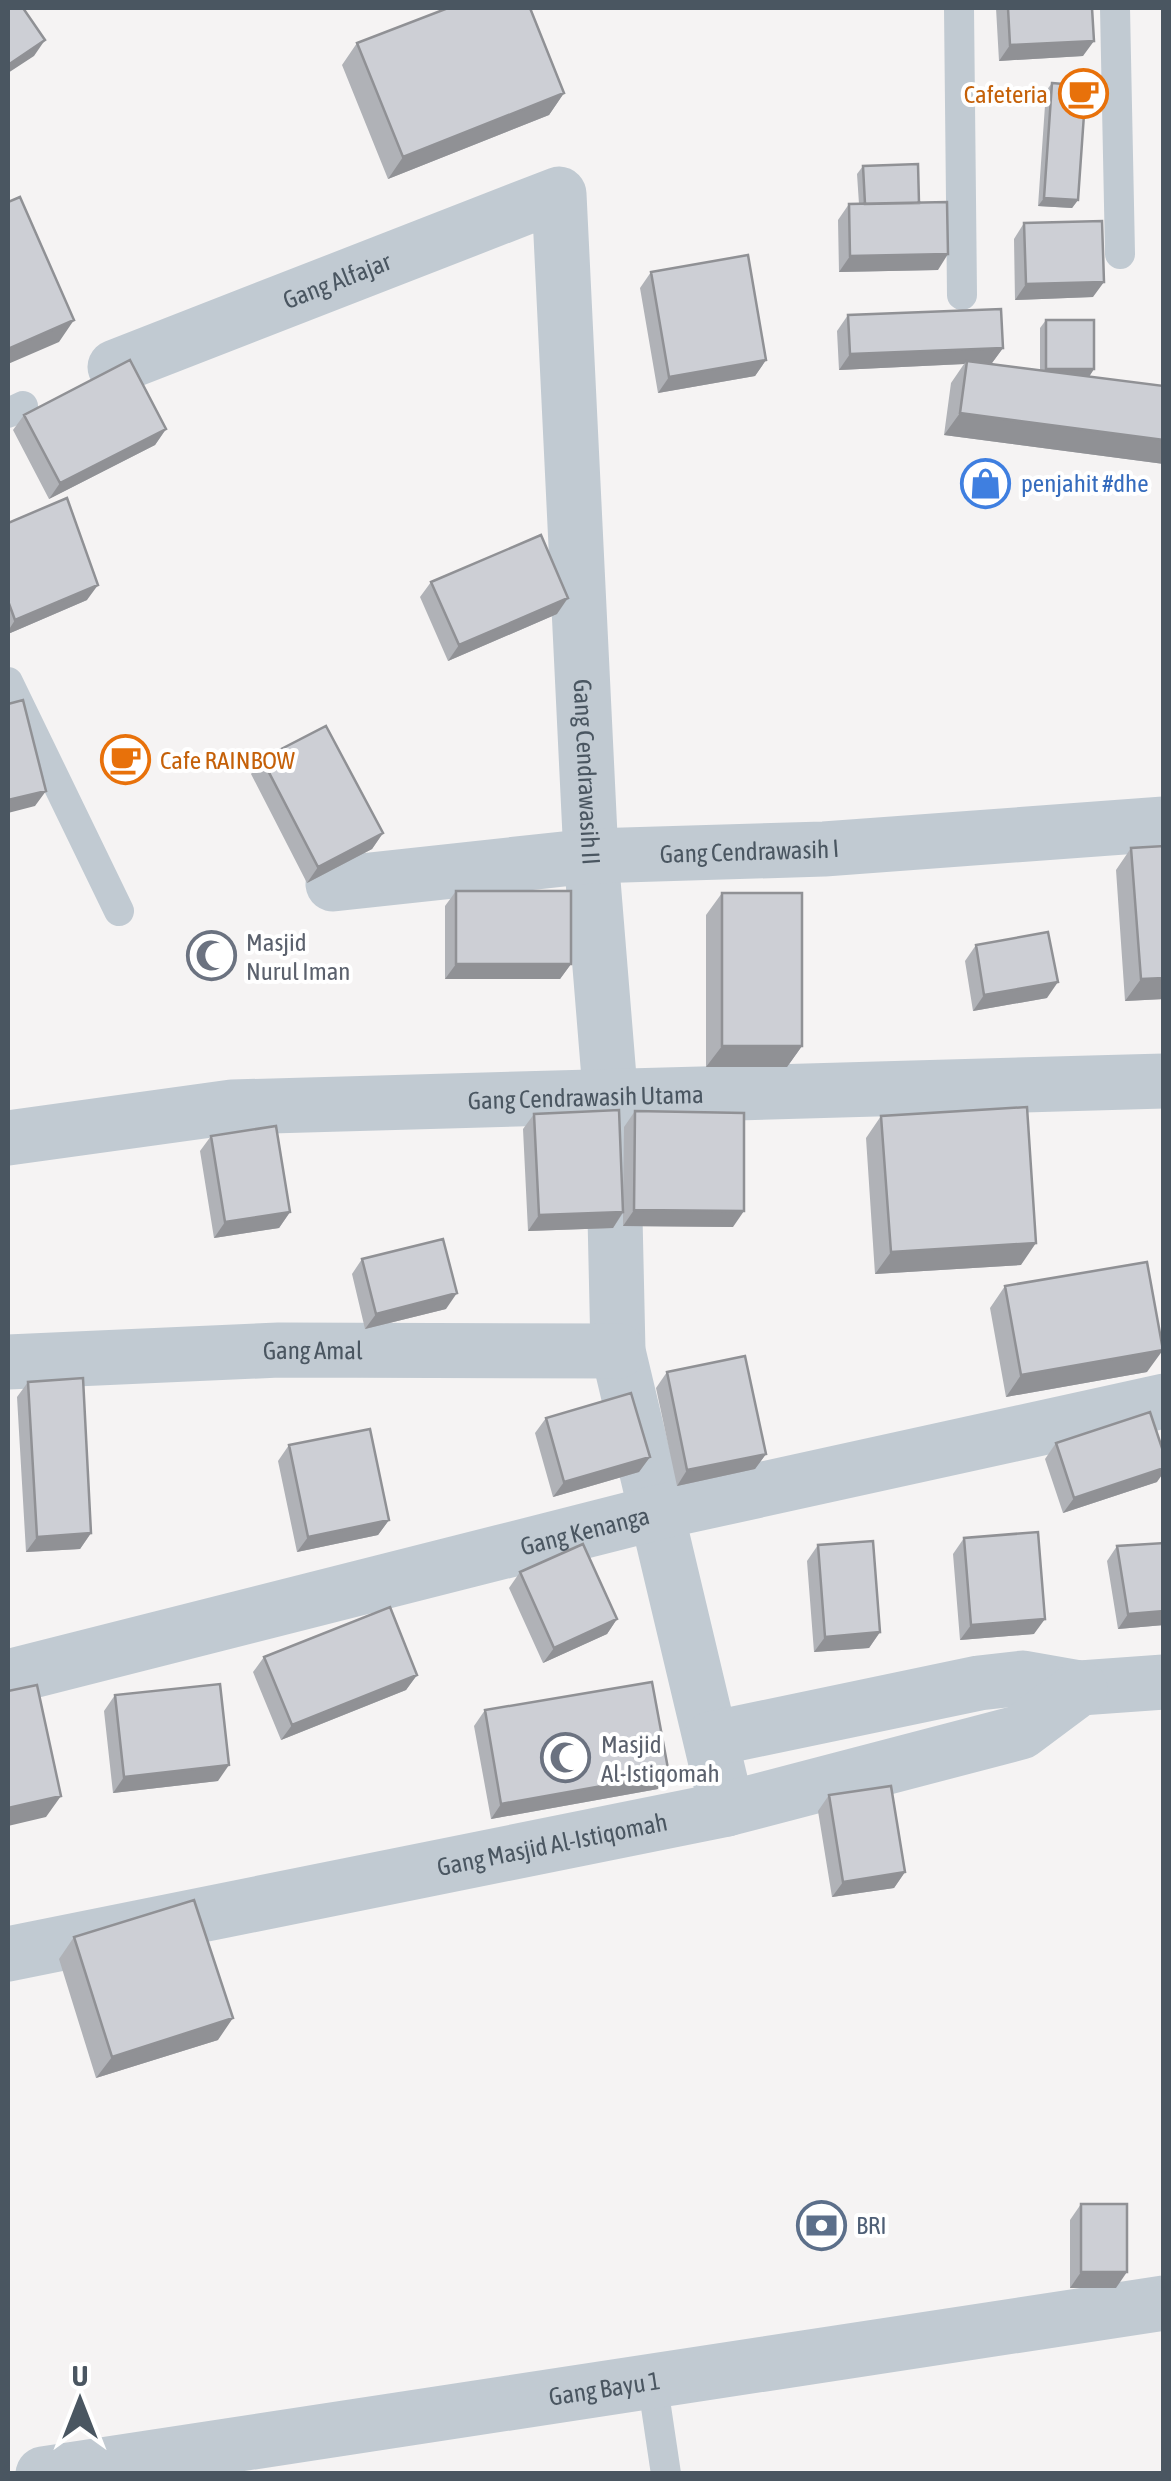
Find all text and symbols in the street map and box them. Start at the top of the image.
cafe icon: Cafeteria [1057,68,1109,120]
place label: Cafeteria [964,80,1048,108]
street label: Gang Alfajar [279,247,395,314]
shop icon: penjahit #dhe [960,457,1012,509]
place label: penjahit #dhe [1021,469,1149,497]
street label: Gang Cendrawasih II [568,678,606,866]
cafe icon: Cafe RAINBOW [99,734,151,786]
place label: Cafe RAINBOW [160,746,296,774]
street label: Gang Cendrawasih I [659,834,840,868]
place label: Masjid Nurul Iman [246,928,350,985]
mosque icon: Masjid Nurul Iman [185,930,237,982]
street label: Gang Cendrawasih Utama [467,1080,704,1114]
street label: Gang Amal [262,1336,363,1365]
street label: Gang Kenanga [517,1501,652,1561]
place label: Masjid Al-Istiqomah [601,1730,720,1787]
mosque icon: Masjid Al-Istiqomah [540,1732,592,1784]
street label: Gang Masjid Al-Istiqomah [435,1807,670,1881]
bank icon: BRI [795,2199,847,2251]
place label: BRI [856,2211,887,2239]
north arrow [30,2351,130,2451]
text: U [72,2360,88,2392]
street label: Gang Bayu 1 [547,2366,662,2411]

